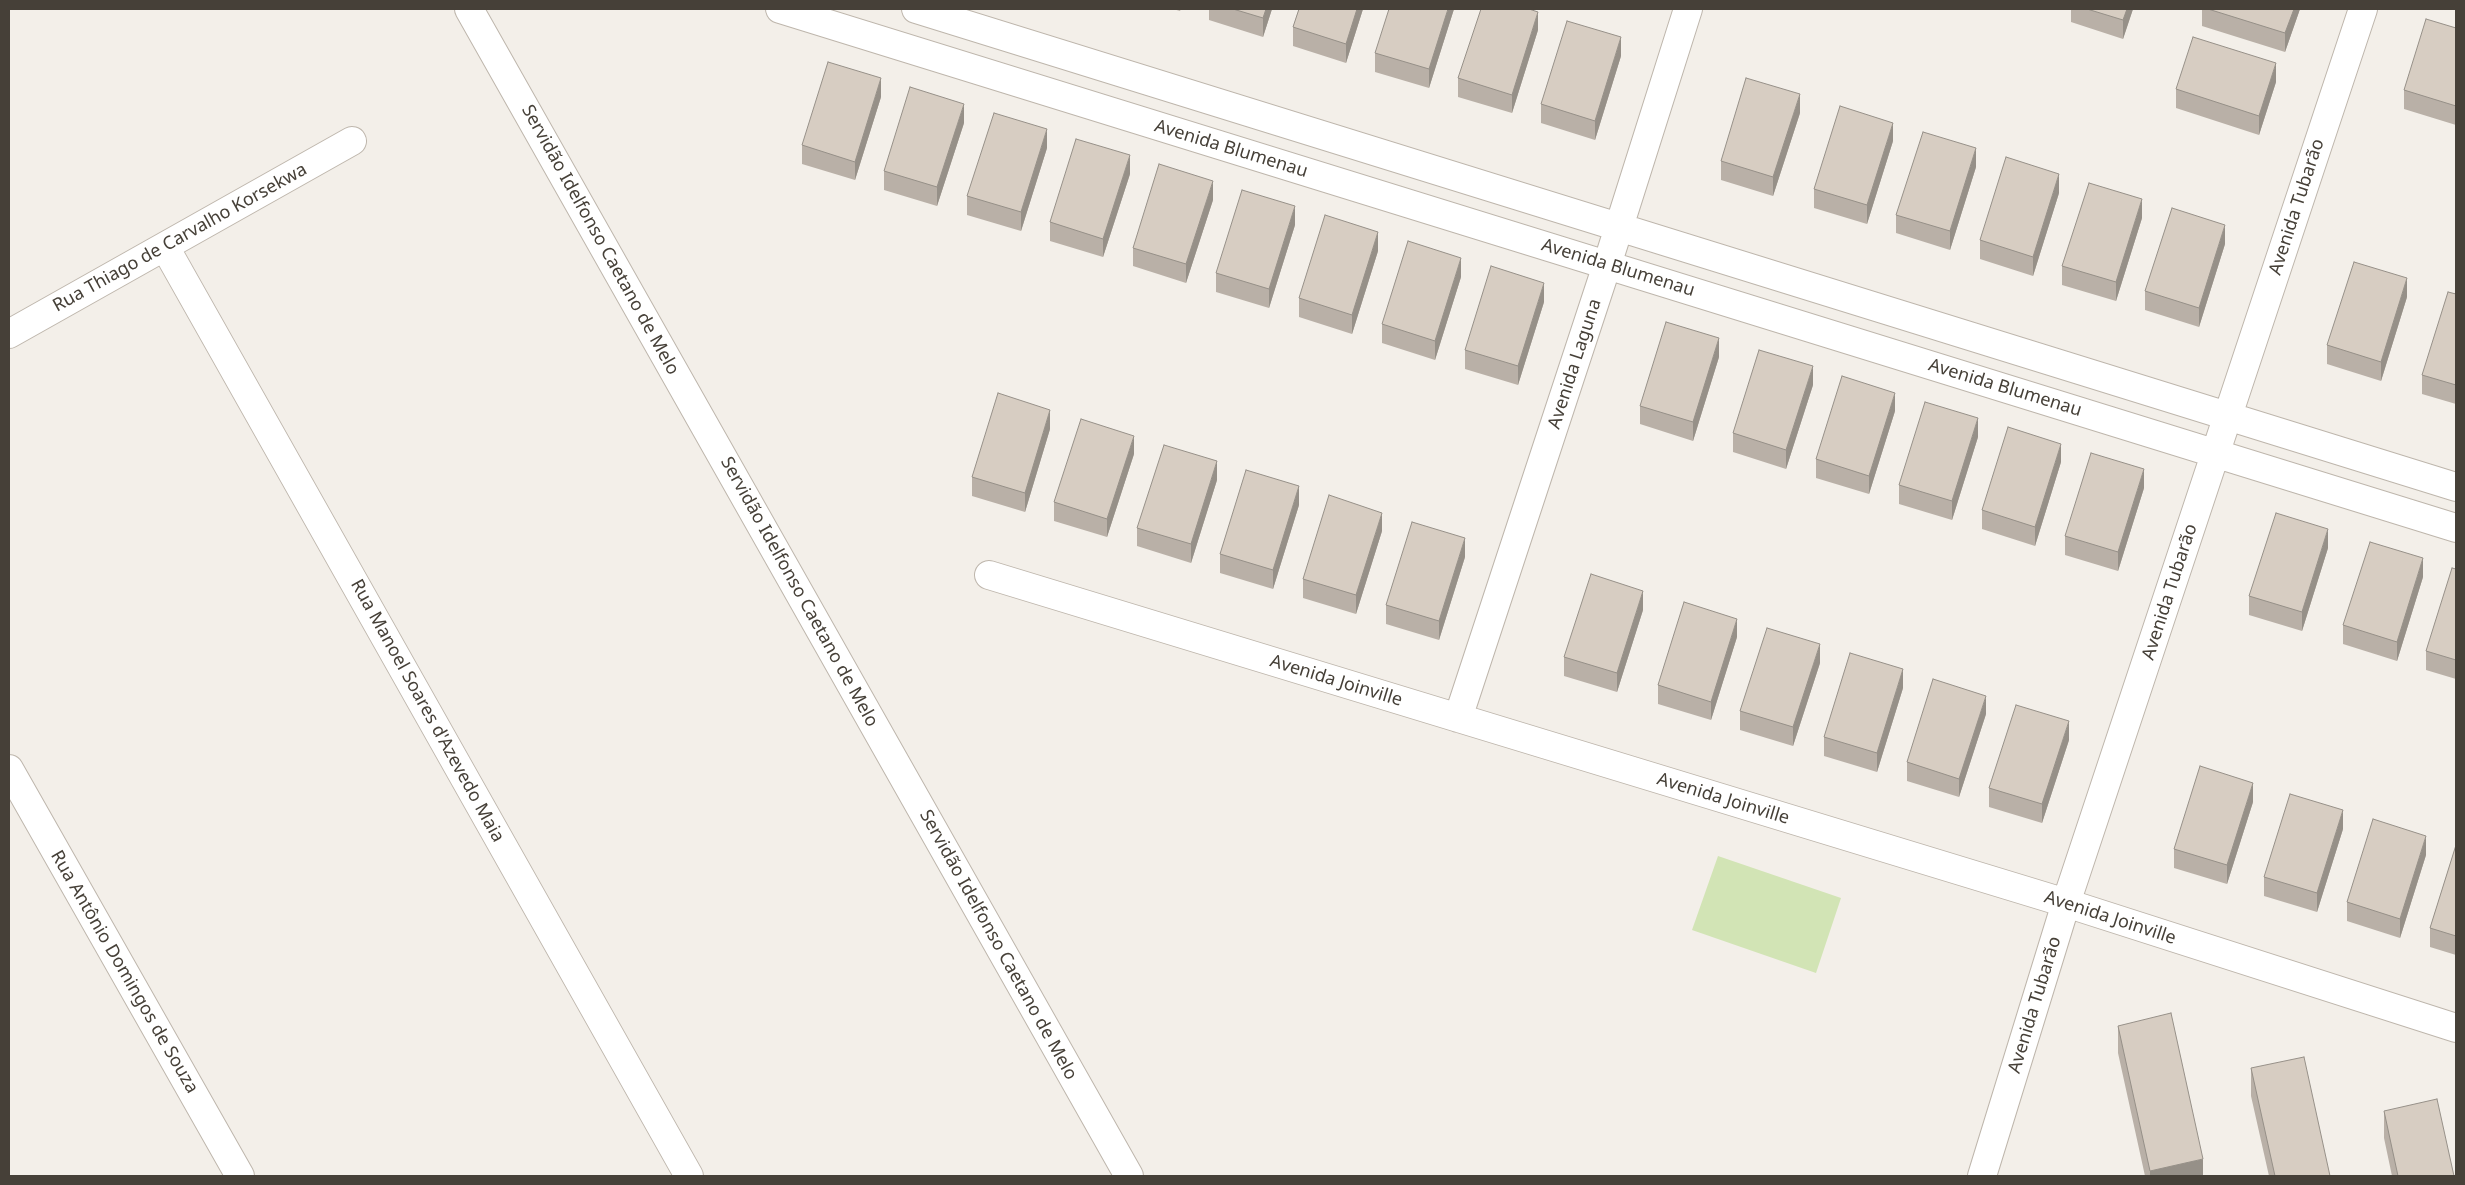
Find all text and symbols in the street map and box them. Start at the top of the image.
street label: Servidão Idelfonso Caetano de Melo [517,101,683,379]
street label: Avenida Blumenau [1152,115,1310,183]
street label: Avenida Tubarão [2265,136,2329,278]
street label: Rua Thiago de Carvalho Korsekwa [49,159,311,317]
street label: Avenida Blumenau [1539,234,1697,302]
street label: Avenida Laguna [1544,296,1606,432]
street label: Avenida Blumenau [1926,354,2084,422]
street label: Servidão Idelfonso Caetano de Melo [716,453,882,731]
street label: Avenida Tubarão [2138,521,2202,663]
street label: Rua Manoel Soares d'Azevedo Maia [346,576,508,846]
street label: Avenida Joinville [1267,651,1405,711]
street label: Avenida Joinville [1654,769,1792,829]
street label: Servidão Idelfonso Caetano de Melo [915,806,1081,1084]
street label: Rua Antônio Domingos de Souza [45,847,203,1097]
street label: Avenida Joinville [2041,887,2179,949]
street label: Avenida Tubarão [2004,934,2066,1076]

